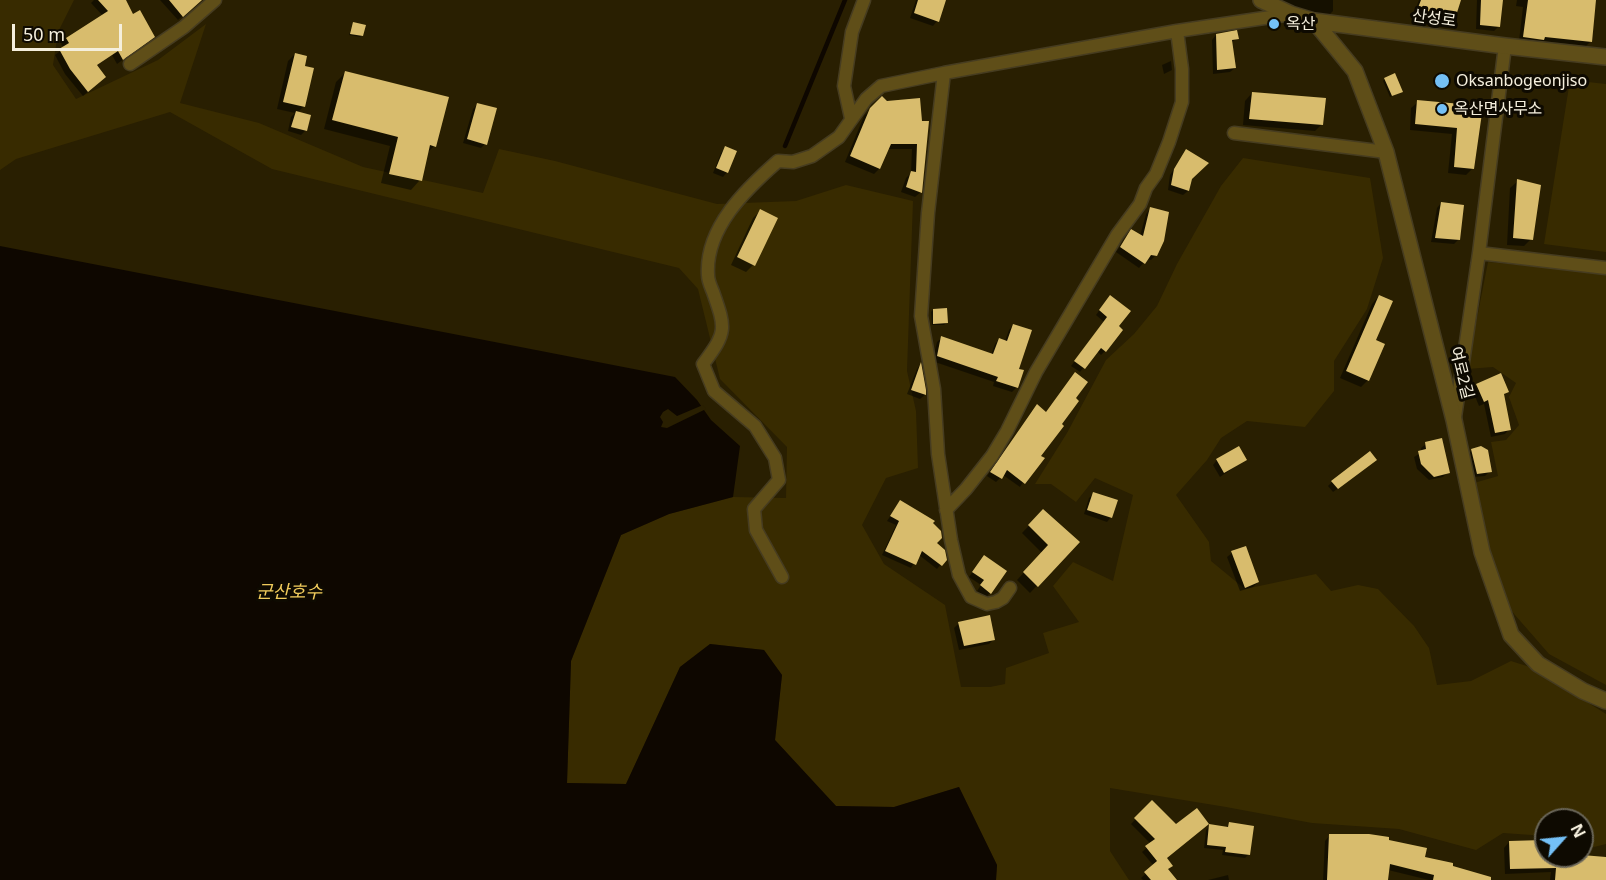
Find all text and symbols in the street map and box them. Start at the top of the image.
street label: 산성로 [1411,6,1457,32]
scale bar [15,12,124,50]
place label: 옥산 [1286,14,1315,34]
marker: 옥산 [1267,17,1281,31]
text: 50 m [23,22,65,46]
place label: Oksanbogeonjiso [1456,71,1587,91]
marker: Oksanbogeonjiso [1433,72,1451,90]
place label: 옥산면사무소 [1454,99,1542,119]
marker: 옥산면사무소 [1435,102,1449,116]
street label: 여로2길 [1445,345,1477,401]
water label: 군산호수 [256,582,322,604]
north arrow [1534,808,1594,868]
text: N [1565,820,1591,842]

